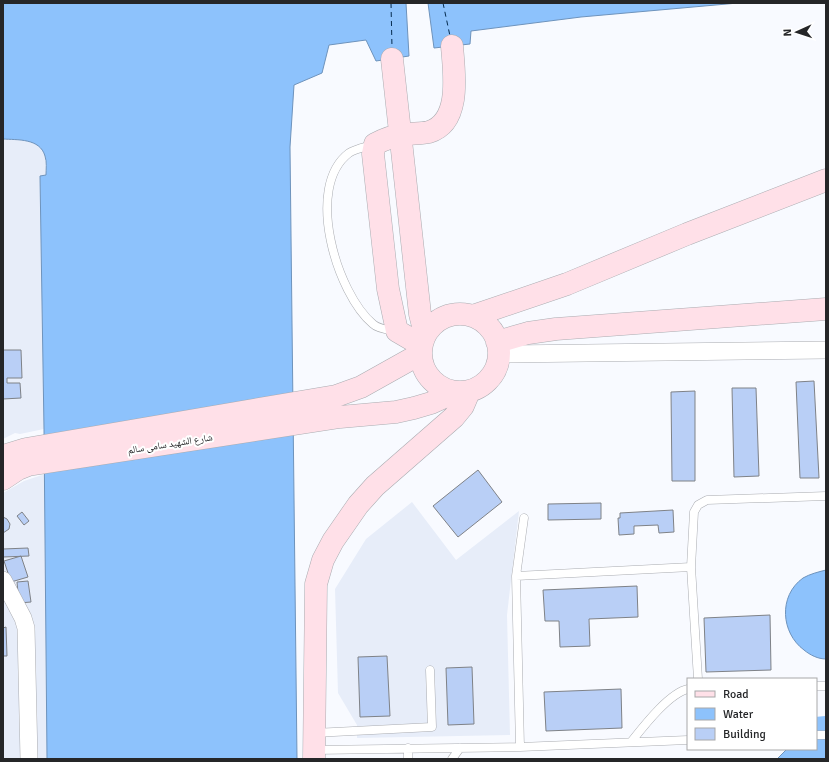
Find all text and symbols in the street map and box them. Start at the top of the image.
north arrow [777,12,817,52]
text: N [781,28,794,37]
street label: شارع الشهيد سامى سالم [127,431,214,458]
legend [687,678,817,750]
text: Road [723,687,749,702]
text: Water [723,707,754,722]
text: Building [723,727,766,742]

